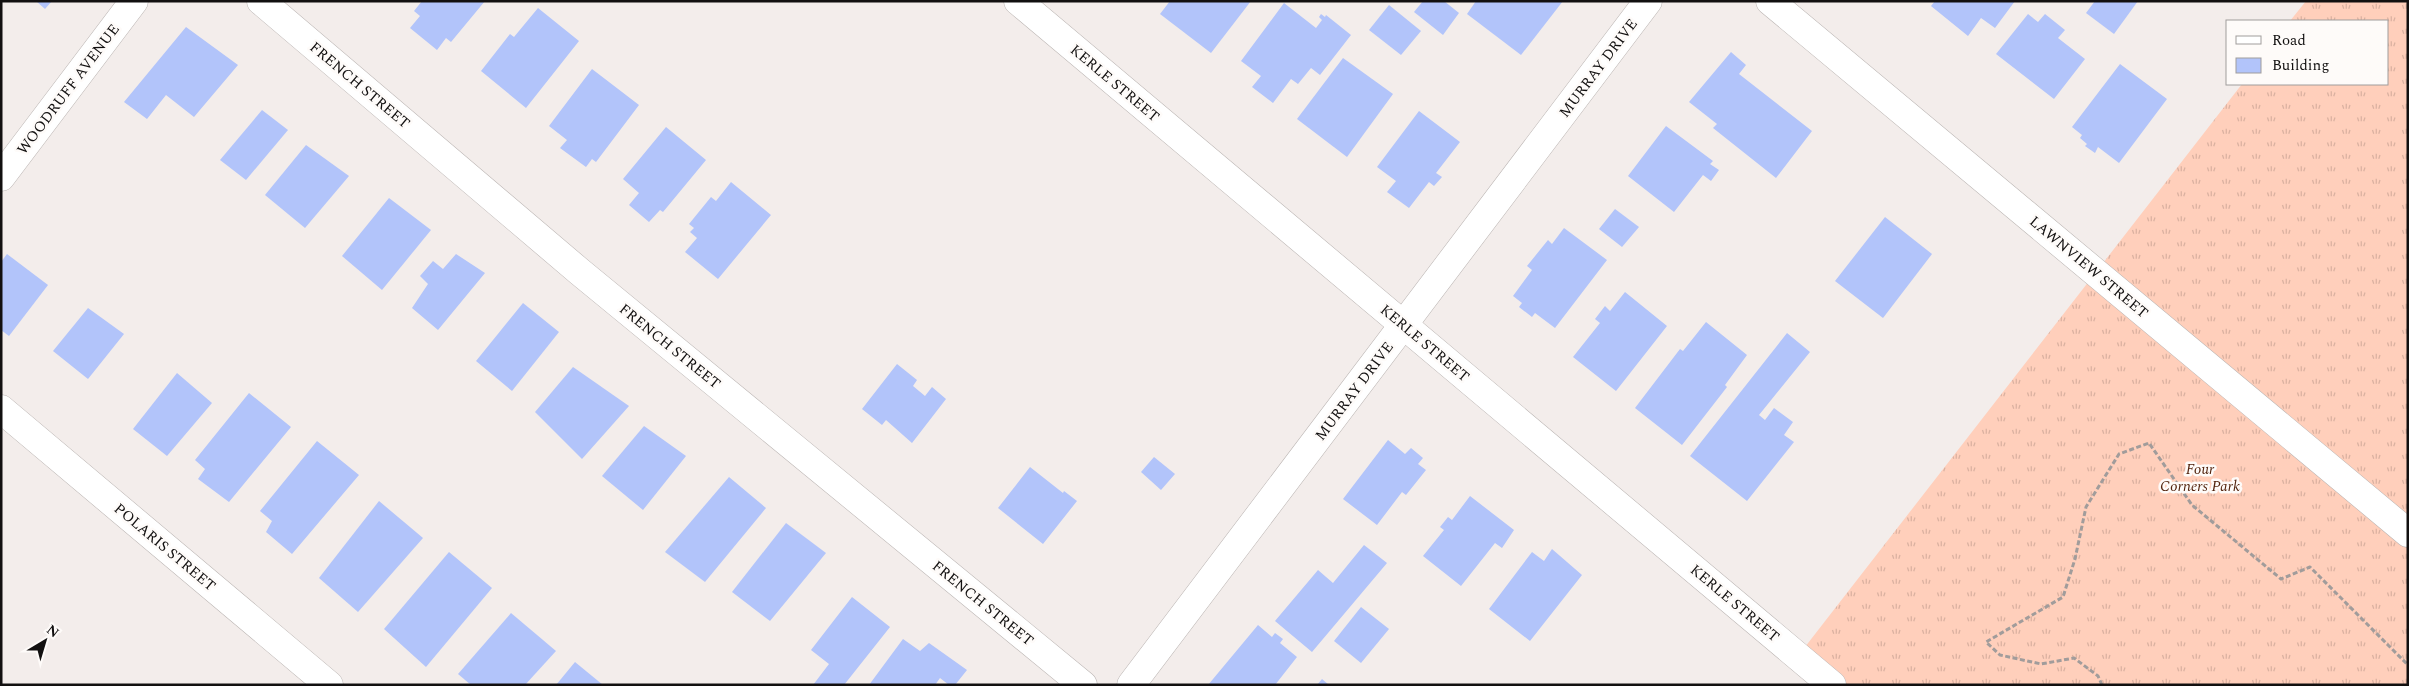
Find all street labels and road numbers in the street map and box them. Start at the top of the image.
street label: MURRAY DRIVE [1553,14,1643,123]
street label: WOODRUFF AVENUE [11,19,125,160]
street label: FRENCH STREET [304,36,415,134]
street label: KERLE STREET [1065,39,1165,128]
street label: LAWNVIEW STREET [2024,211,2153,324]
street label: FRENCH STREET [614,298,726,395]
street label: KERLE STREET [1375,299,1475,388]
street label: MURRAY DRIVE [1309,337,1399,446]
street label: POLARIS STREET [109,498,221,597]
street label: FRENCH STREET [927,555,1039,652]
street label: KERLE STREET [1685,559,1785,648]

